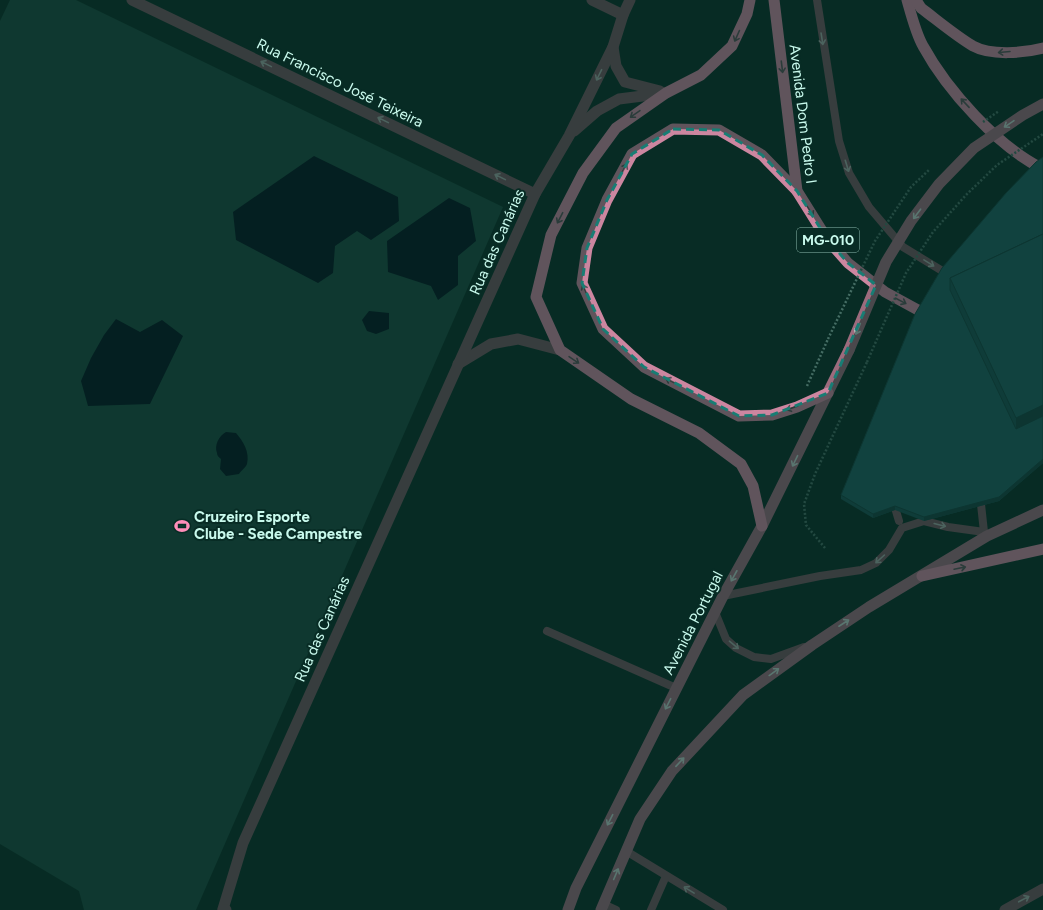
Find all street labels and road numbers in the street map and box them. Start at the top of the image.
street label: Rua Francisco José Teixeira [254,35,426,131]
street label: Avenida Dom Pedro I [786,43,820,185]
street label: Rua das Canárias [466,186,528,298]
road number: MG-010 [797,228,859,252]
street label: Avenida Portugal [659,568,727,678]
street label: Rua das Canárias [291,573,353,685]

